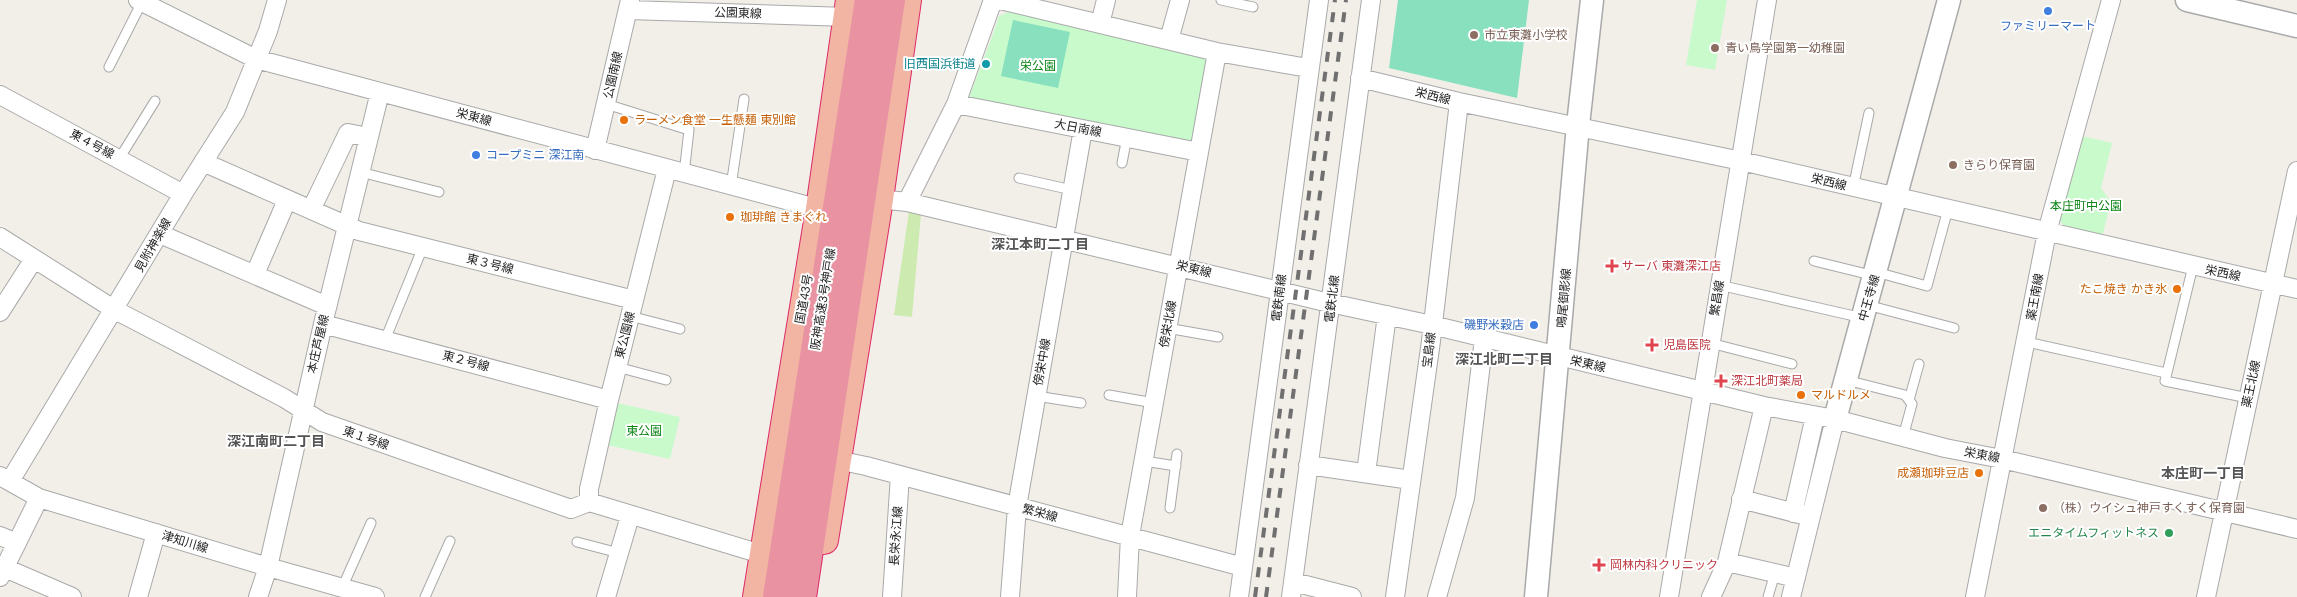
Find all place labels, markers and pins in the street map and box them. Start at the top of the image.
marker: ファミリーマート [2042,5,2054,17]
place label: ファミリーマート [2000,18,2096,34]
place label: 市立東灘小学校 [1484,27,1568,43]
marker: 市立東灘小学校 [1468,29,1480,41]
place label: 青い鳥学園第一幼稚園 [1725,40,1845,56]
marker: 青い鳥学園第一幼稚園 [1709,42,1721,54]
place label: 旧西国浜街道 [904,56,976,72]
marker: 旧西国浜街道 [980,58,992,70]
place label: ラーメン食堂 一生懸麺 東別館 [634,112,796,128]
marker: ラーメン食堂 一生懸麺 東別館 [618,114,630,126]
place label: コープミニ 深江南 [486,147,584,163]
marker: コープミニ 深江南 [470,149,482,161]
place label: きらり保育園 [1963,157,2035,173]
marker: きらり保育園 [1947,159,1959,171]
place label: 珈琲館 きまぐれ [740,209,827,225]
marker: 珈琲館 きまぐれ [724,211,736,223]
place label: サーバ 東灘深江店 [1622,258,1721,274]
marker: サーバ 東灘深江店 [1606,260,1618,272]
place label: たこ焼き かき氷 [2080,281,2167,297]
marker: たこ焼き かき氷 [2171,283,2183,295]
place label: 磯野米穀店 [1464,317,1524,333]
marker: 磯野米穀店 [1528,319,1540,331]
place label: 児島医院 [1663,337,1711,353]
marker: 児島医院 [1645,338,1659,352]
place label: 深江北町薬局 [1731,373,1803,389]
marker: 深江北町薬局 [1715,375,1727,387]
place label: マルドルメ [1811,387,1871,403]
marker: マルドルメ [1795,389,1807,401]
place label: 成瀬珈琲豆店 [1897,465,1969,481]
marker: 成瀬珈琲豆店 [1973,467,1985,479]
place label: （株）ウイシュ神戸すくすく保育園 [2053,500,2245,516]
marker: （株）ウイシュ神戸すくすく保育園 [2037,502,2049,514]
place label: エニタイムフィットネス [2028,525,2159,541]
marker: エニタイムフィットネス [2163,527,2175,539]
place label: 岡林内科クリニック [1610,557,1718,573]
marker: 岡林内科クリニック [1592,558,1606,572]

